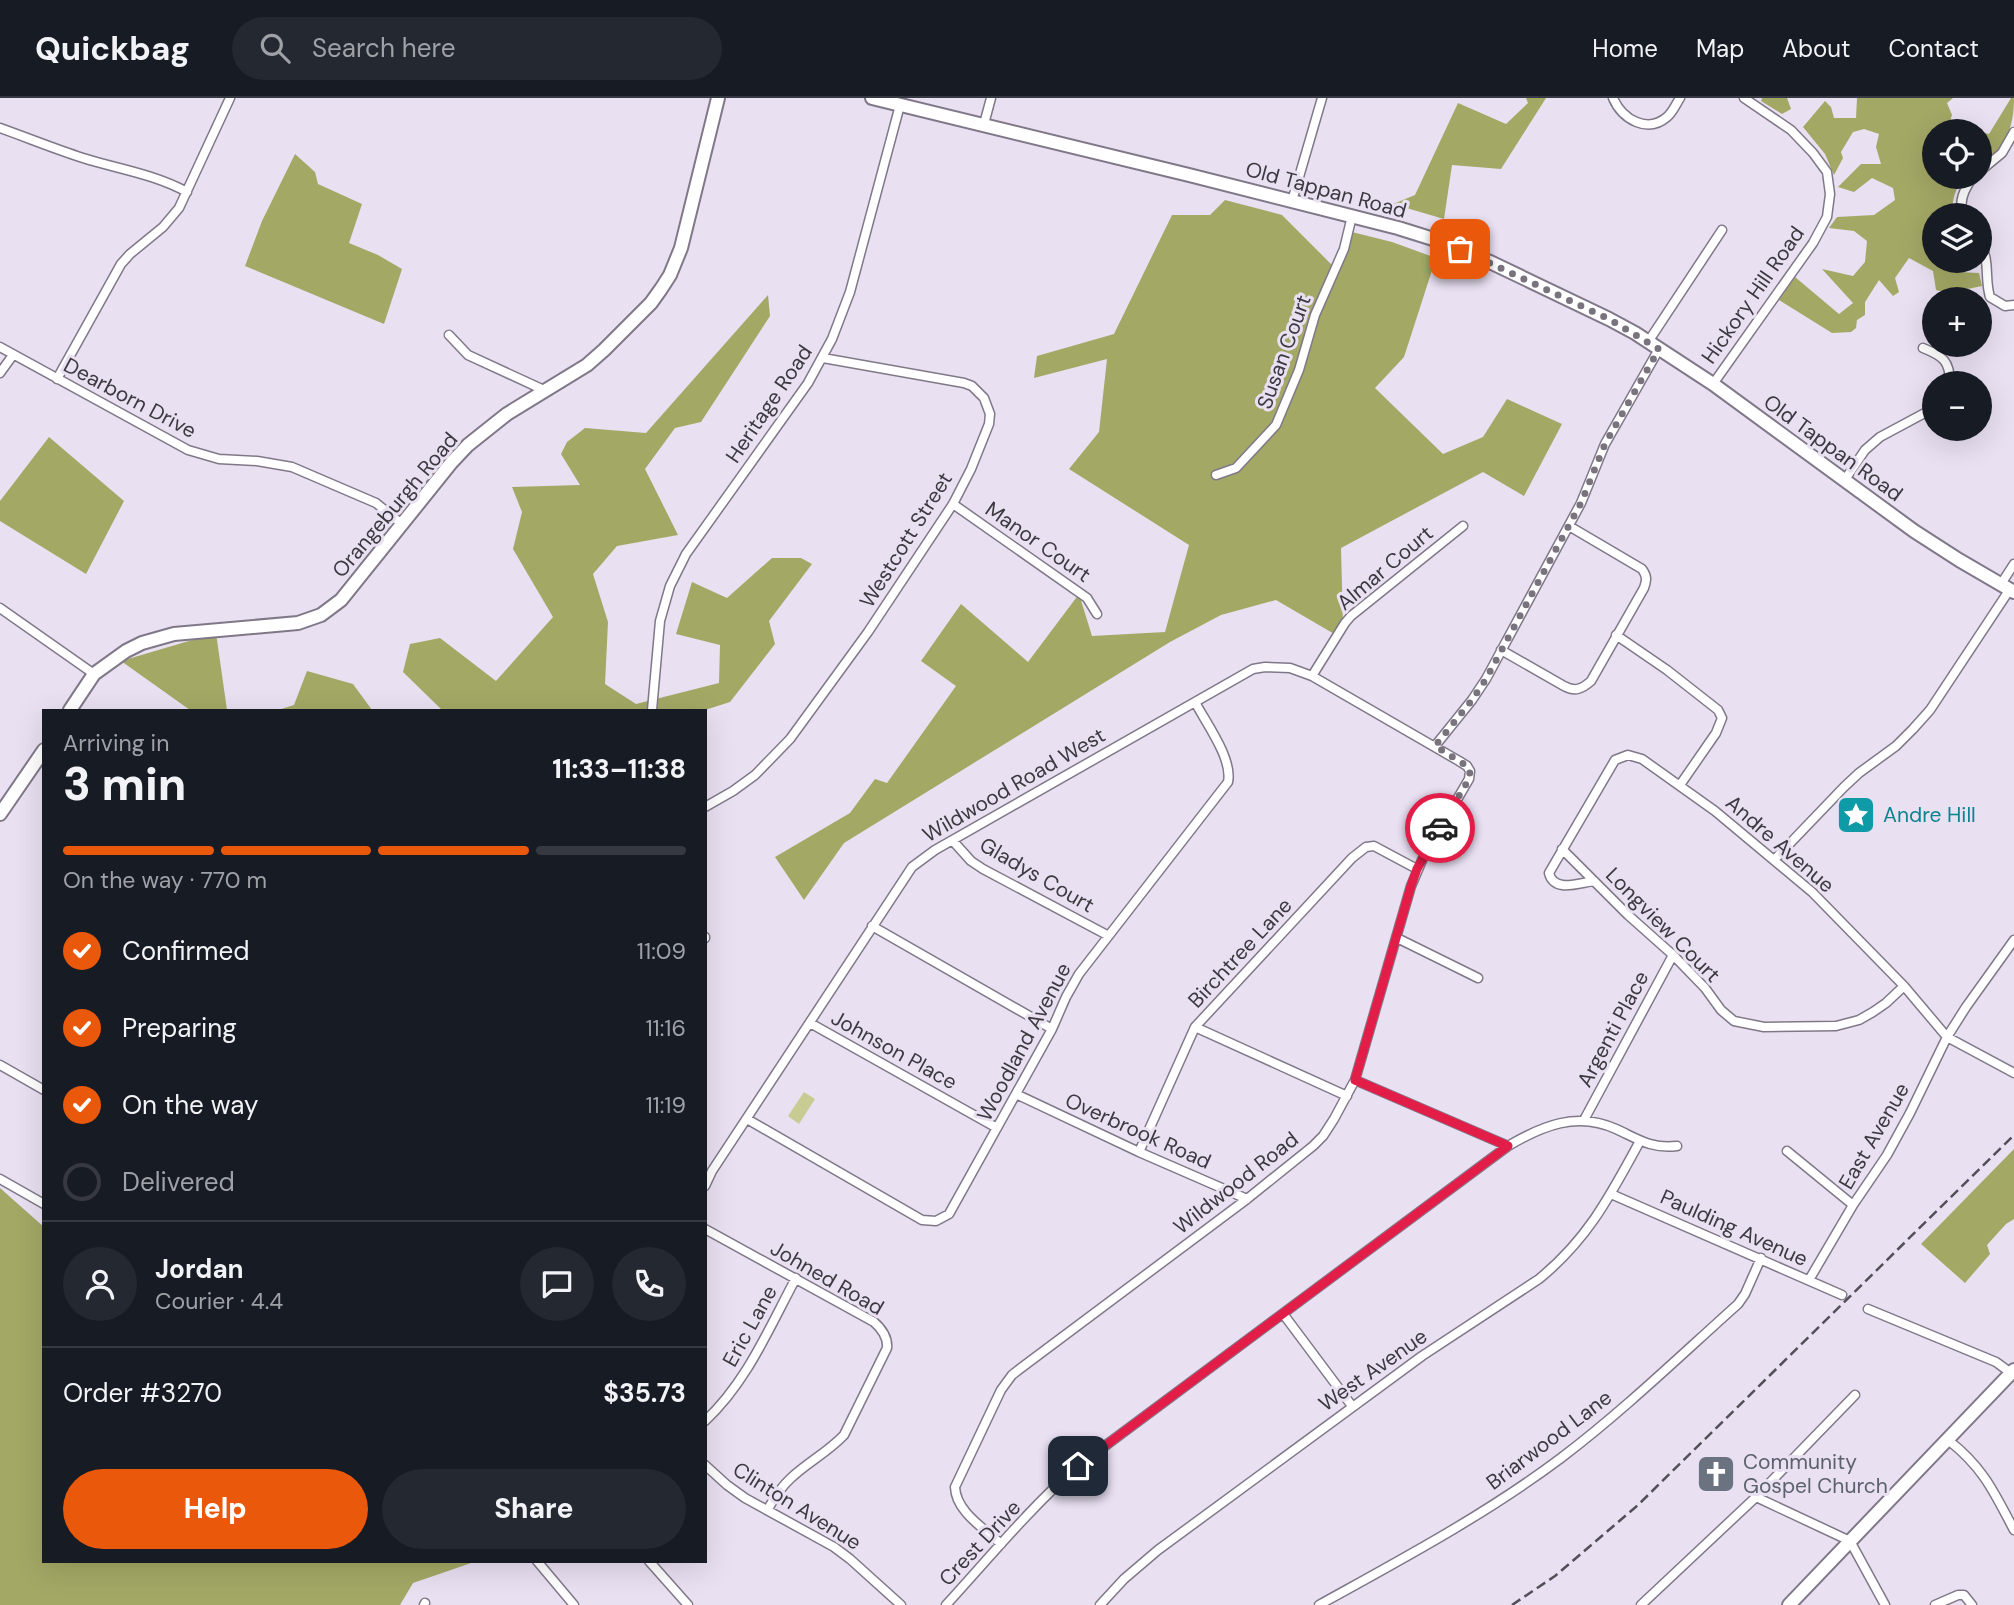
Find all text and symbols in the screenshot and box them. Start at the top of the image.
search box [232,17,722,80]
text: Quickbag [35,27,190,70]
icon: search [256,29,294,67]
text: Search here [312,31,455,65]
text: Home [1592,33,1658,64]
text: Map [1696,33,1744,64]
text: About [1782,33,1851,64]
text: Contact [1889,33,1979,64]
map controls [1922,119,1992,441]
button: locate [1922,119,1992,189]
street label: Old Tappan Road [1242,155,1410,225]
button: layers [1922,203,1992,273]
pin [1430,219,1490,279]
street label: Hickory Hill Road [1695,221,1811,369]
icon: bag [1441,230,1479,268]
button: + [1922,287,1992,357]
street label: Susan Court [1250,291,1318,413]
street label: Heritage Road [719,340,819,468]
street label: Dearborn Drive [59,351,201,445]
button: − [1922,371,1992,441]
street label: Old Tappan Road [1758,388,1908,508]
street label: Orangeburgh Road [326,426,464,584]
street label: Westcott Street [853,467,959,613]
street label: Manor Court [980,495,1096,589]
street label: Almar Court [1331,519,1439,617]
street label: Wildwood Road West [918,721,1110,849]
text: Arriving in [63,728,169,758]
text: 11:33–11:38 [552,752,686,786]
text: 3 min [63,754,186,814]
street label: Andre Avenue [1720,789,1840,899]
courier [1405,793,1475,863]
place icon: Andre Hill [1835,794,1877,836]
place label: Andre Hill [1883,801,1976,829]
icon: car [1421,809,1459,847]
street label: Gladys Court [975,831,1099,919]
street label: Longview Court [1599,861,1727,989]
text: On the way · 770 m [63,865,267,895]
street label: Birchtree Lane [1182,892,1298,1014]
icon: check [63,932,101,970]
text: Confirmed [122,934,249,968]
text: 11:09 [637,936,686,966]
street label: Woodland Avenue [970,958,1078,1126]
street label: Argenti Place [1571,966,1655,1092]
street label: Johnson Place [826,1004,962,1096]
icon: check [63,1009,101,1047]
text: Preparing [122,1011,237,1045]
text: 11:16 [645,1013,686,1043]
street label: East Avenue [1832,1078,1916,1194]
icon: check [63,1086,101,1124]
street label: Overbrook Road [1061,1086,1215,1176]
text: On the way [122,1088,258,1122]
text: 11:19 [645,1090,686,1120]
street label: Wildwood Road [1168,1125,1304,1241]
text: Delivered [122,1165,235,1199]
street label: Paulding Avenue [1656,1183,1812,1273]
street label: Johned Road [765,1234,889,1322]
button: person [63,1247,137,1321]
button: chat [520,1247,594,1321]
button: phone [612,1247,686,1321]
text: Jordan [155,1252,244,1286]
street label: Eric Lane [716,1280,784,1372]
text: Courier · 4.4 [155,1286,283,1316]
street label: West Avenue [1313,1322,1433,1418]
text: Order #3270 [63,1376,222,1410]
text: $35.73 [603,1376,686,1410]
street label: Briarwood Lane [1481,1384,1618,1496]
pin [1048,1436,1108,1496]
icon: home [1059,1447,1097,1485]
place label: Community Gospel Church [1743,1448,1888,1500]
church icon: Community Gospel Church [1695,1453,1737,1495]
street label: Clinton Avenue [728,1455,866,1557]
button: Help [63,1469,368,1549]
button: Share [382,1469,686,1549]
street label: Crest Drive [933,1494,1027,1592]

